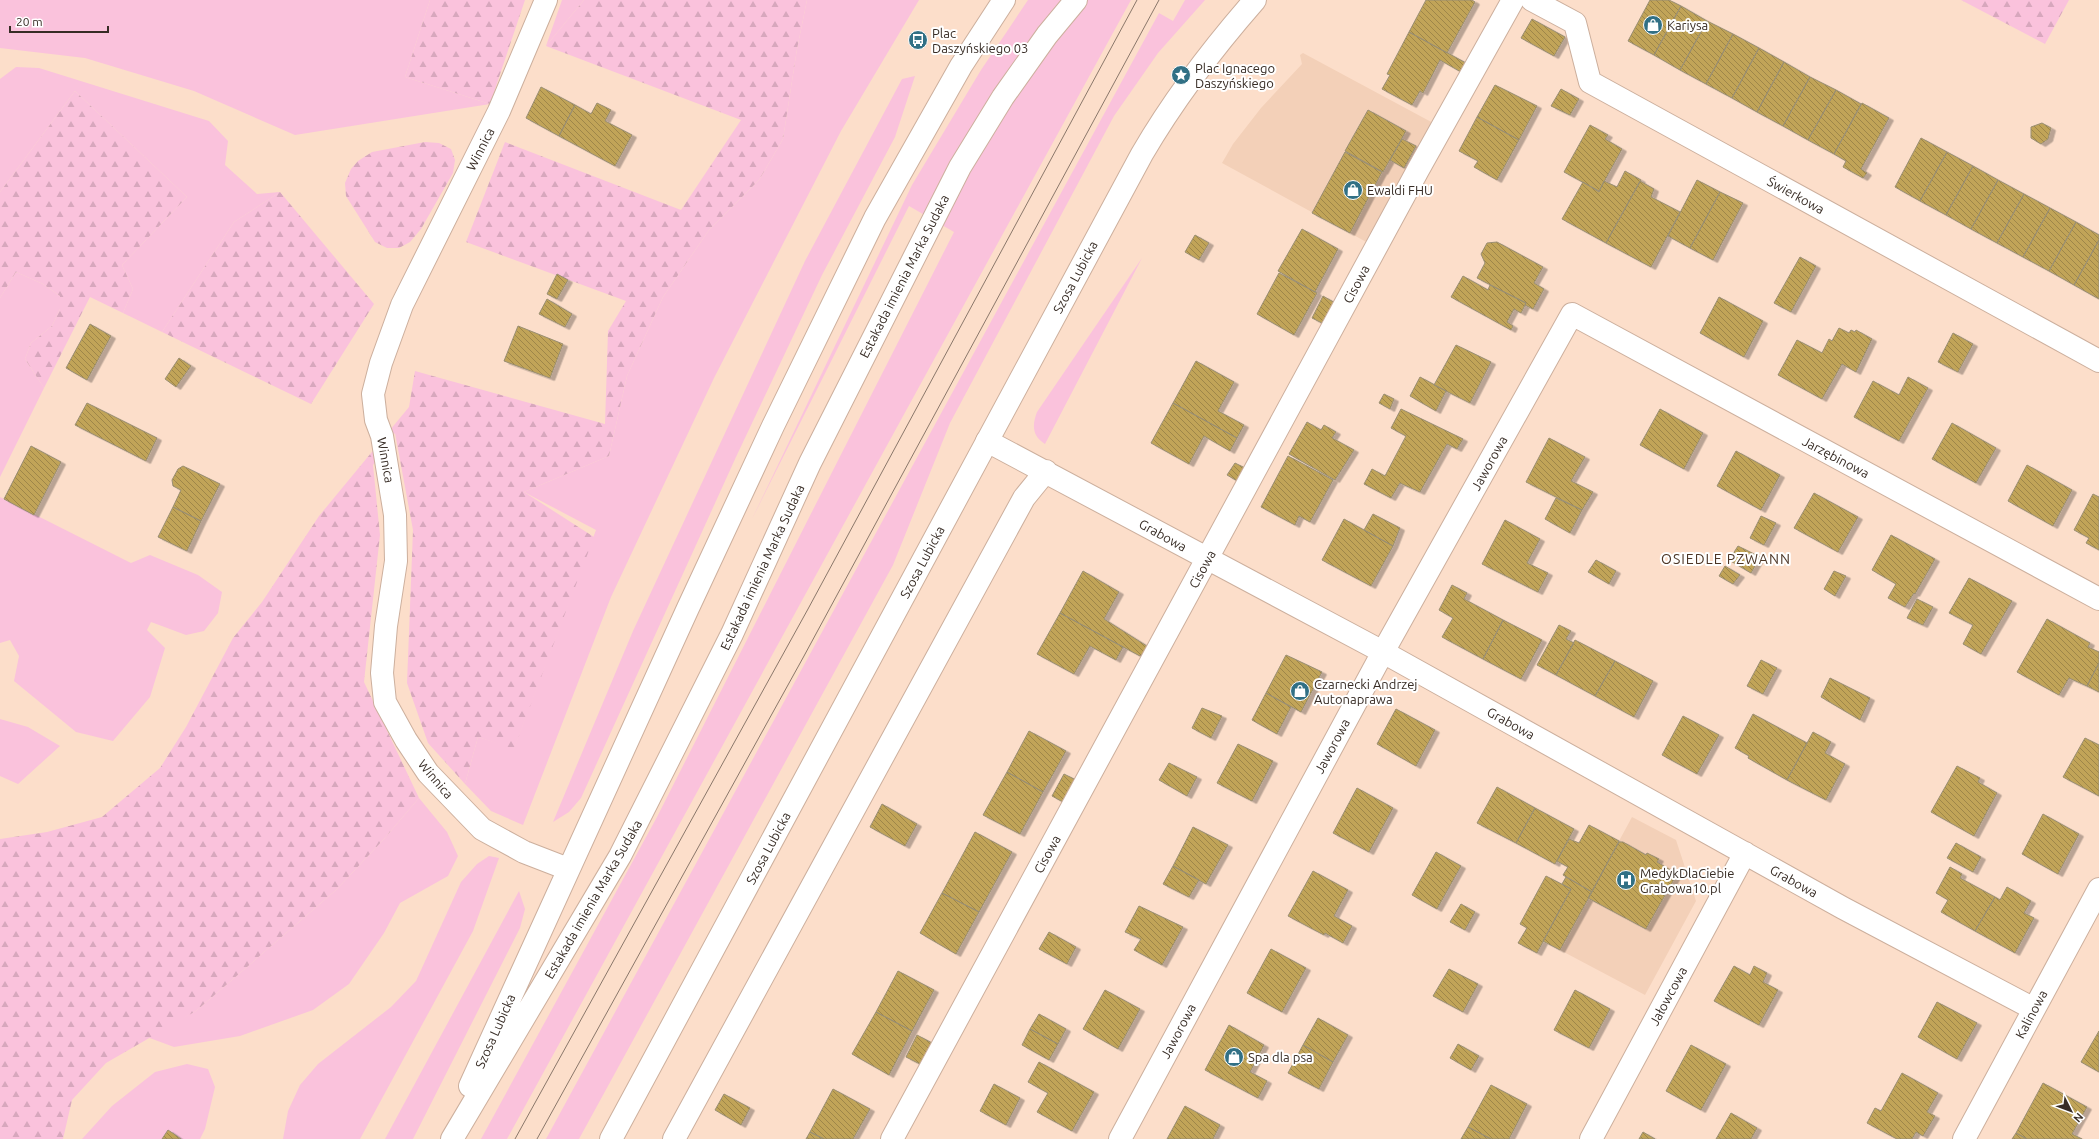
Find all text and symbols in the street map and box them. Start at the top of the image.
scale bar [10,8,108,34]
shop icon: Kariysa [1642,14,1664,36]
text: 20 m [16,15,43,28]
place label: Kariysa [1667,18,1708,32]
place label: Plac Daszyńskiego 03 [932,26,1028,55]
bus stop icon: Plac Daszyńskiego 03 [907,29,929,51]
place label: Plac Ignacego Daszyńskiego [1195,61,1275,90]
place icon: Plac Ignacego Daszyńskiego [1170,64,1192,86]
street label: Winnica [463,125,497,173]
street label: Świerkowa [1765,174,1827,216]
shop icon: Ewaldi FHU [1342,179,1364,201]
place label: Ewaldi FHU [1367,183,1433,197]
street label: Estakada imienia Marka Sudaka [857,192,951,360]
street label: Szosa Lubicka [1050,239,1100,315]
street label: Cisowa [1340,263,1372,305]
street label: Jaworowa [1468,433,1510,493]
street label: Jarzębinowa [1800,434,1872,480]
street label: Winnica [375,436,397,484]
street label: Estakada imienia Marka Sudaka [717,482,807,652]
street label: Grabowa [1137,516,1189,554]
street label: Szosa Lubicka [897,524,947,600]
street label: Cisowa [1186,548,1218,590]
district label: OSIEDLE PZWANN [1661,551,1791,567]
place label: Czarnecki Andrzej Autonaprawa [1314,677,1418,706]
shop icon: Czarnecki Andrzej Autonaprawa [1289,680,1311,702]
street label: Grabowa [1485,704,1537,742]
street label: Jaworowa [1312,716,1352,776]
street label: Winnica [416,757,456,801]
street label: Szosa Lubicka [743,810,793,886]
street label: Estakada imienia Marka Sudaka [542,817,644,981]
street label: Cisowa [1031,833,1063,875]
street label: Grabowa [1768,862,1820,900]
place label: MedykDlaCiebie Grabowa10.pl [1640,866,1734,895]
hospital icon: MedykDlaCiebie Grabowa10.pl [1615,869,1637,891]
street label: Jałowcowa [1647,964,1689,1028]
street label: Kalinowa [2012,987,2050,1041]
street label: Szosa Lubicka [472,992,518,1070]
street label: Jaworowa [1158,1001,1198,1061]
shop icon: Spa dla psa [1223,1046,1245,1068]
place label: Spa dla psa [1248,1050,1313,1064]
north arrow [2051,1091,2091,1131]
text: N [2071,1111,2086,1125]

